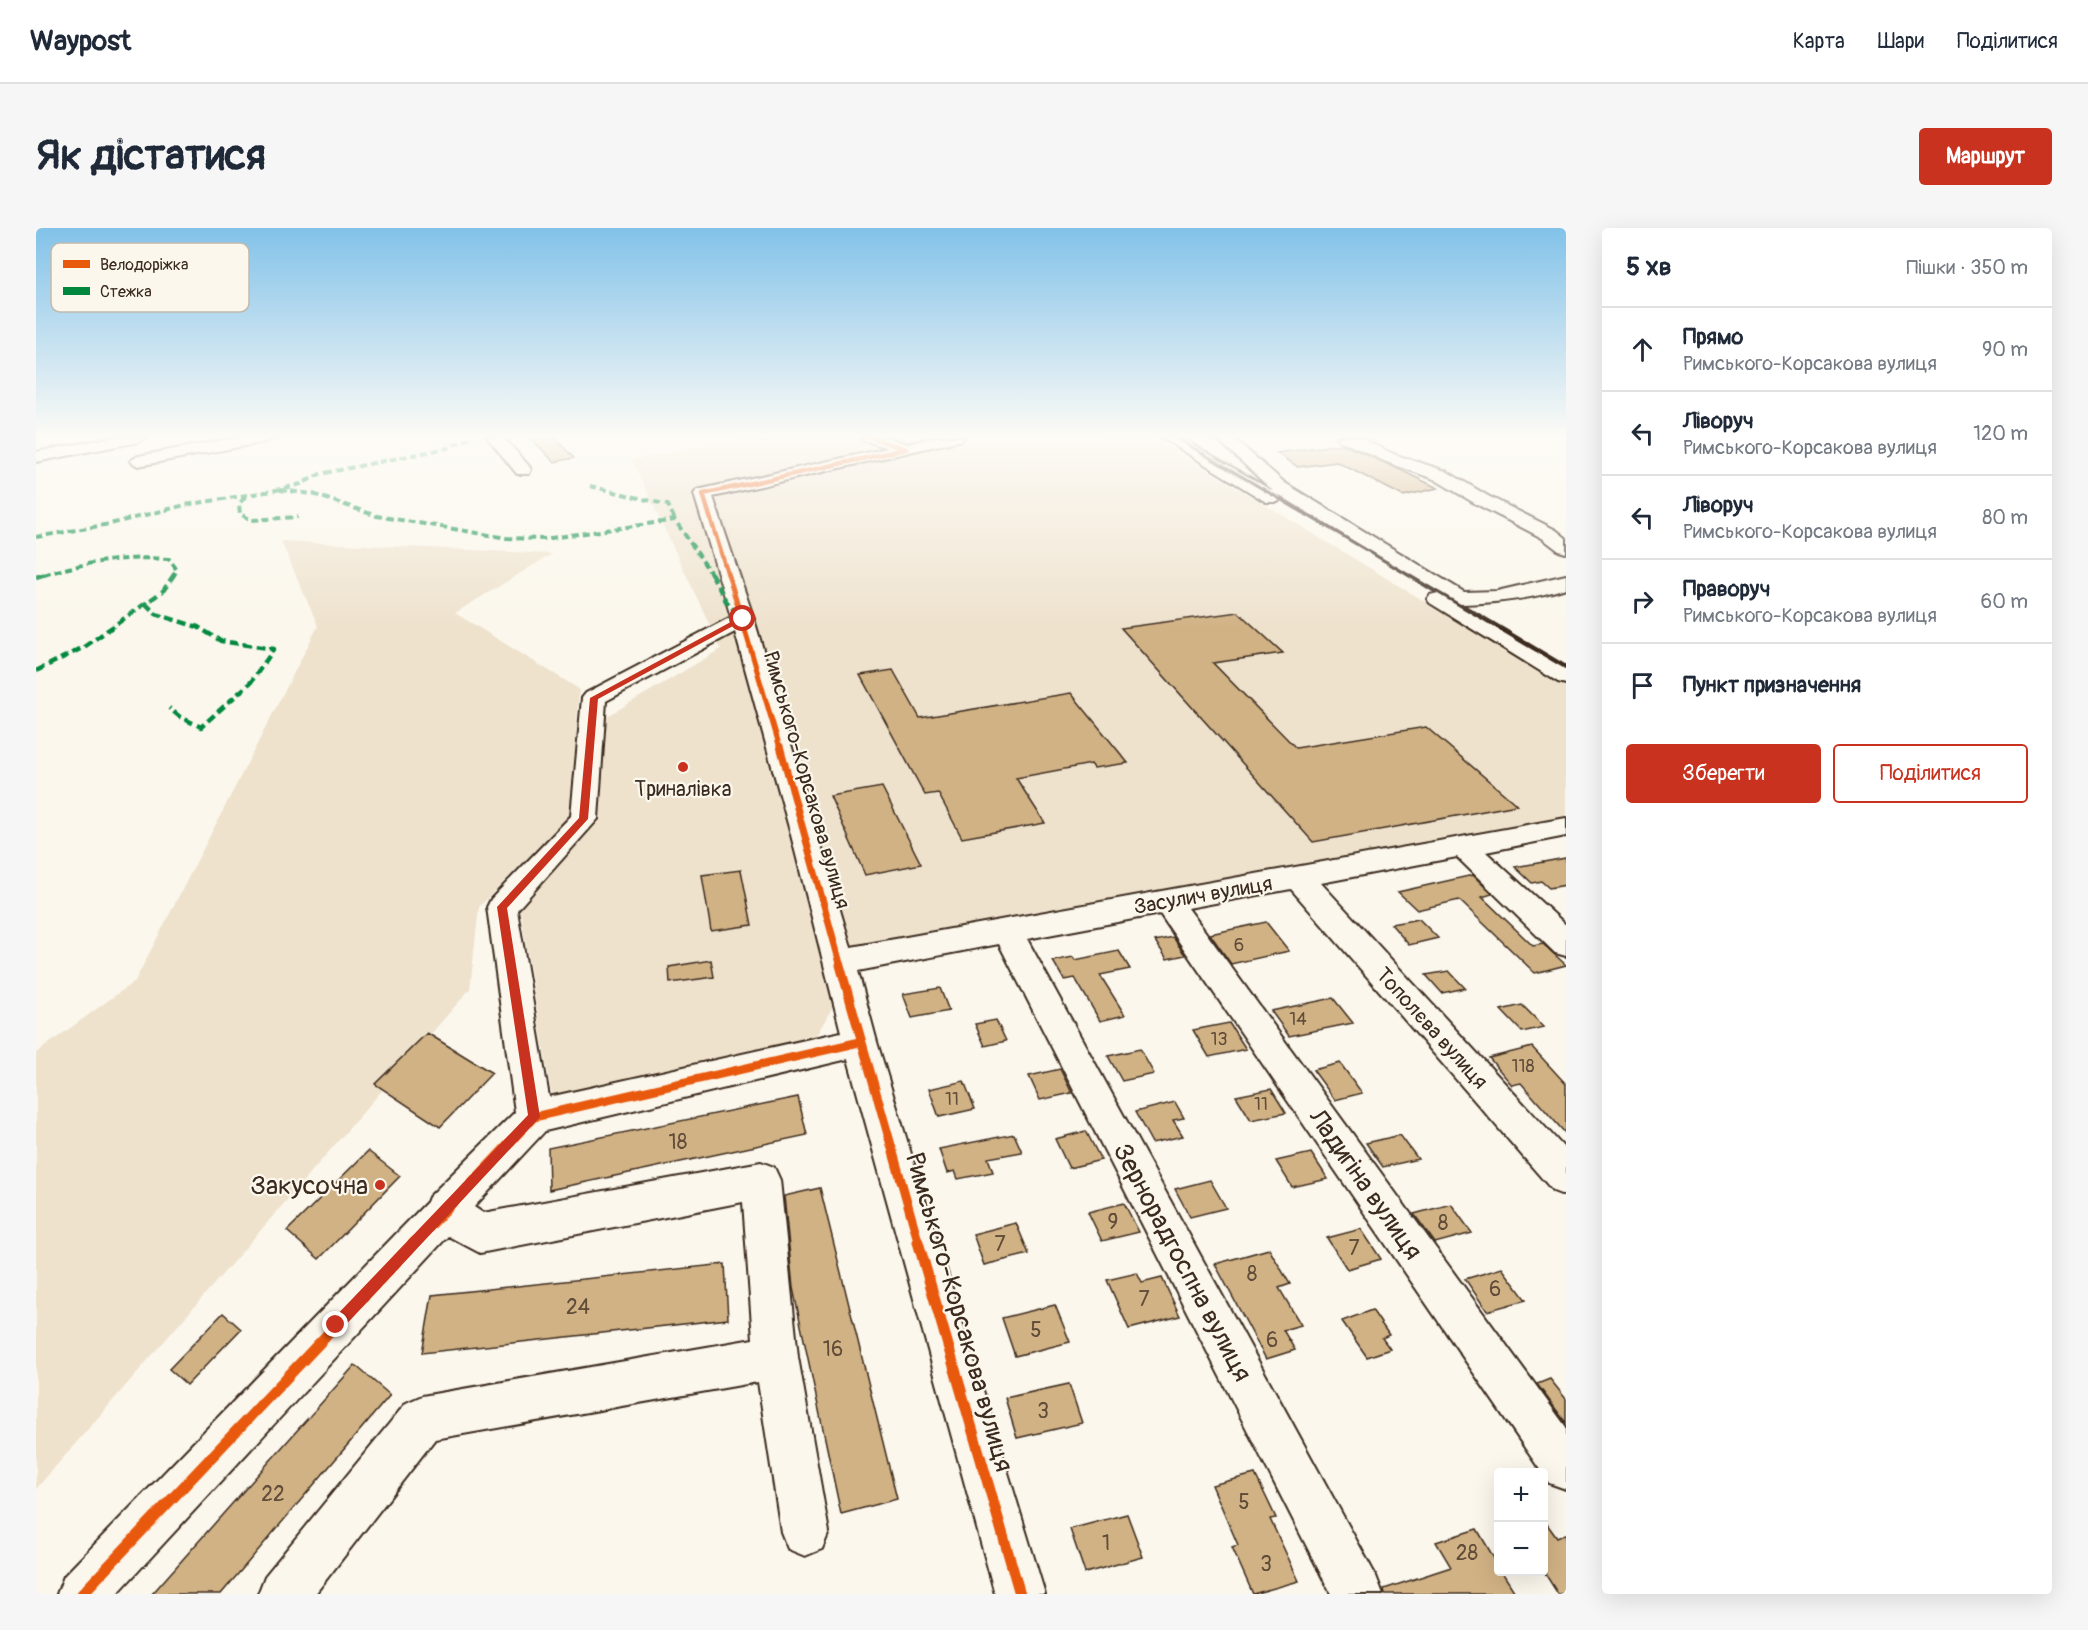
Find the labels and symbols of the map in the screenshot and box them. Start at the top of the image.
legend [51,243,249,312]
text: Велодоріжка [100,255,188,275]
text: Стежка [100,282,152,302]
route start [729,605,755,631]
street label: Римського-Корсакова вулиця [757,648,856,912]
marker: Триналівка [676,760,690,774]
place label: Триналівка [635,776,731,803]
street label: Засулич вулиця [1132,870,1275,921]
house number: 6 [1234,934,1244,957]
street label: Тополєва вулиця [1370,962,1493,1095]
house number: 14 [1289,1008,1307,1031]
house number: 13 [1210,1028,1228,1051]
house number: 118 [1511,1055,1535,1078]
house number: 11 [945,1088,959,1111]
house number: 11 [1254,1093,1268,1116]
street label: Ладигіна вулиця [1301,1102,1429,1266]
house number: 18 [669,1129,687,1156]
street label: Зернорадгоспна вулиця [1106,1138,1259,1387]
street label: Римського-Корсакова вулиця [898,1149,1020,1475]
place label: Закусочна [250,1170,368,1202]
marker: Закусочна [373,1178,387,1192]
house number: 9 [1108,1209,1118,1236]
house number: 8 [1438,1210,1448,1237]
house number: 7 [994,1231,1006,1258]
house number: 7 [1348,1235,1360,1262]
house number: 8 [1247,1261,1257,1288]
house number: 6 [1489,1276,1501,1303]
house number: 7 [1138,1286,1150,1313]
house number: 24 [566,1294,590,1321]
route end [322,1311,348,1337]
house number: 5 [1030,1317,1042,1344]
house number: 6 [1266,1327,1278,1354]
house number: 16 [823,1336,843,1363]
house number: 3 [1037,1398,1049,1425]
house number: 22 [261,1481,285,1508]
house number: 5 [1238,1489,1250,1516]
house number: 1 [1102,1530,1110,1557]
house number: 28 [1456,1540,1478,1567]
house number: 3 [1260,1551,1272,1578]

